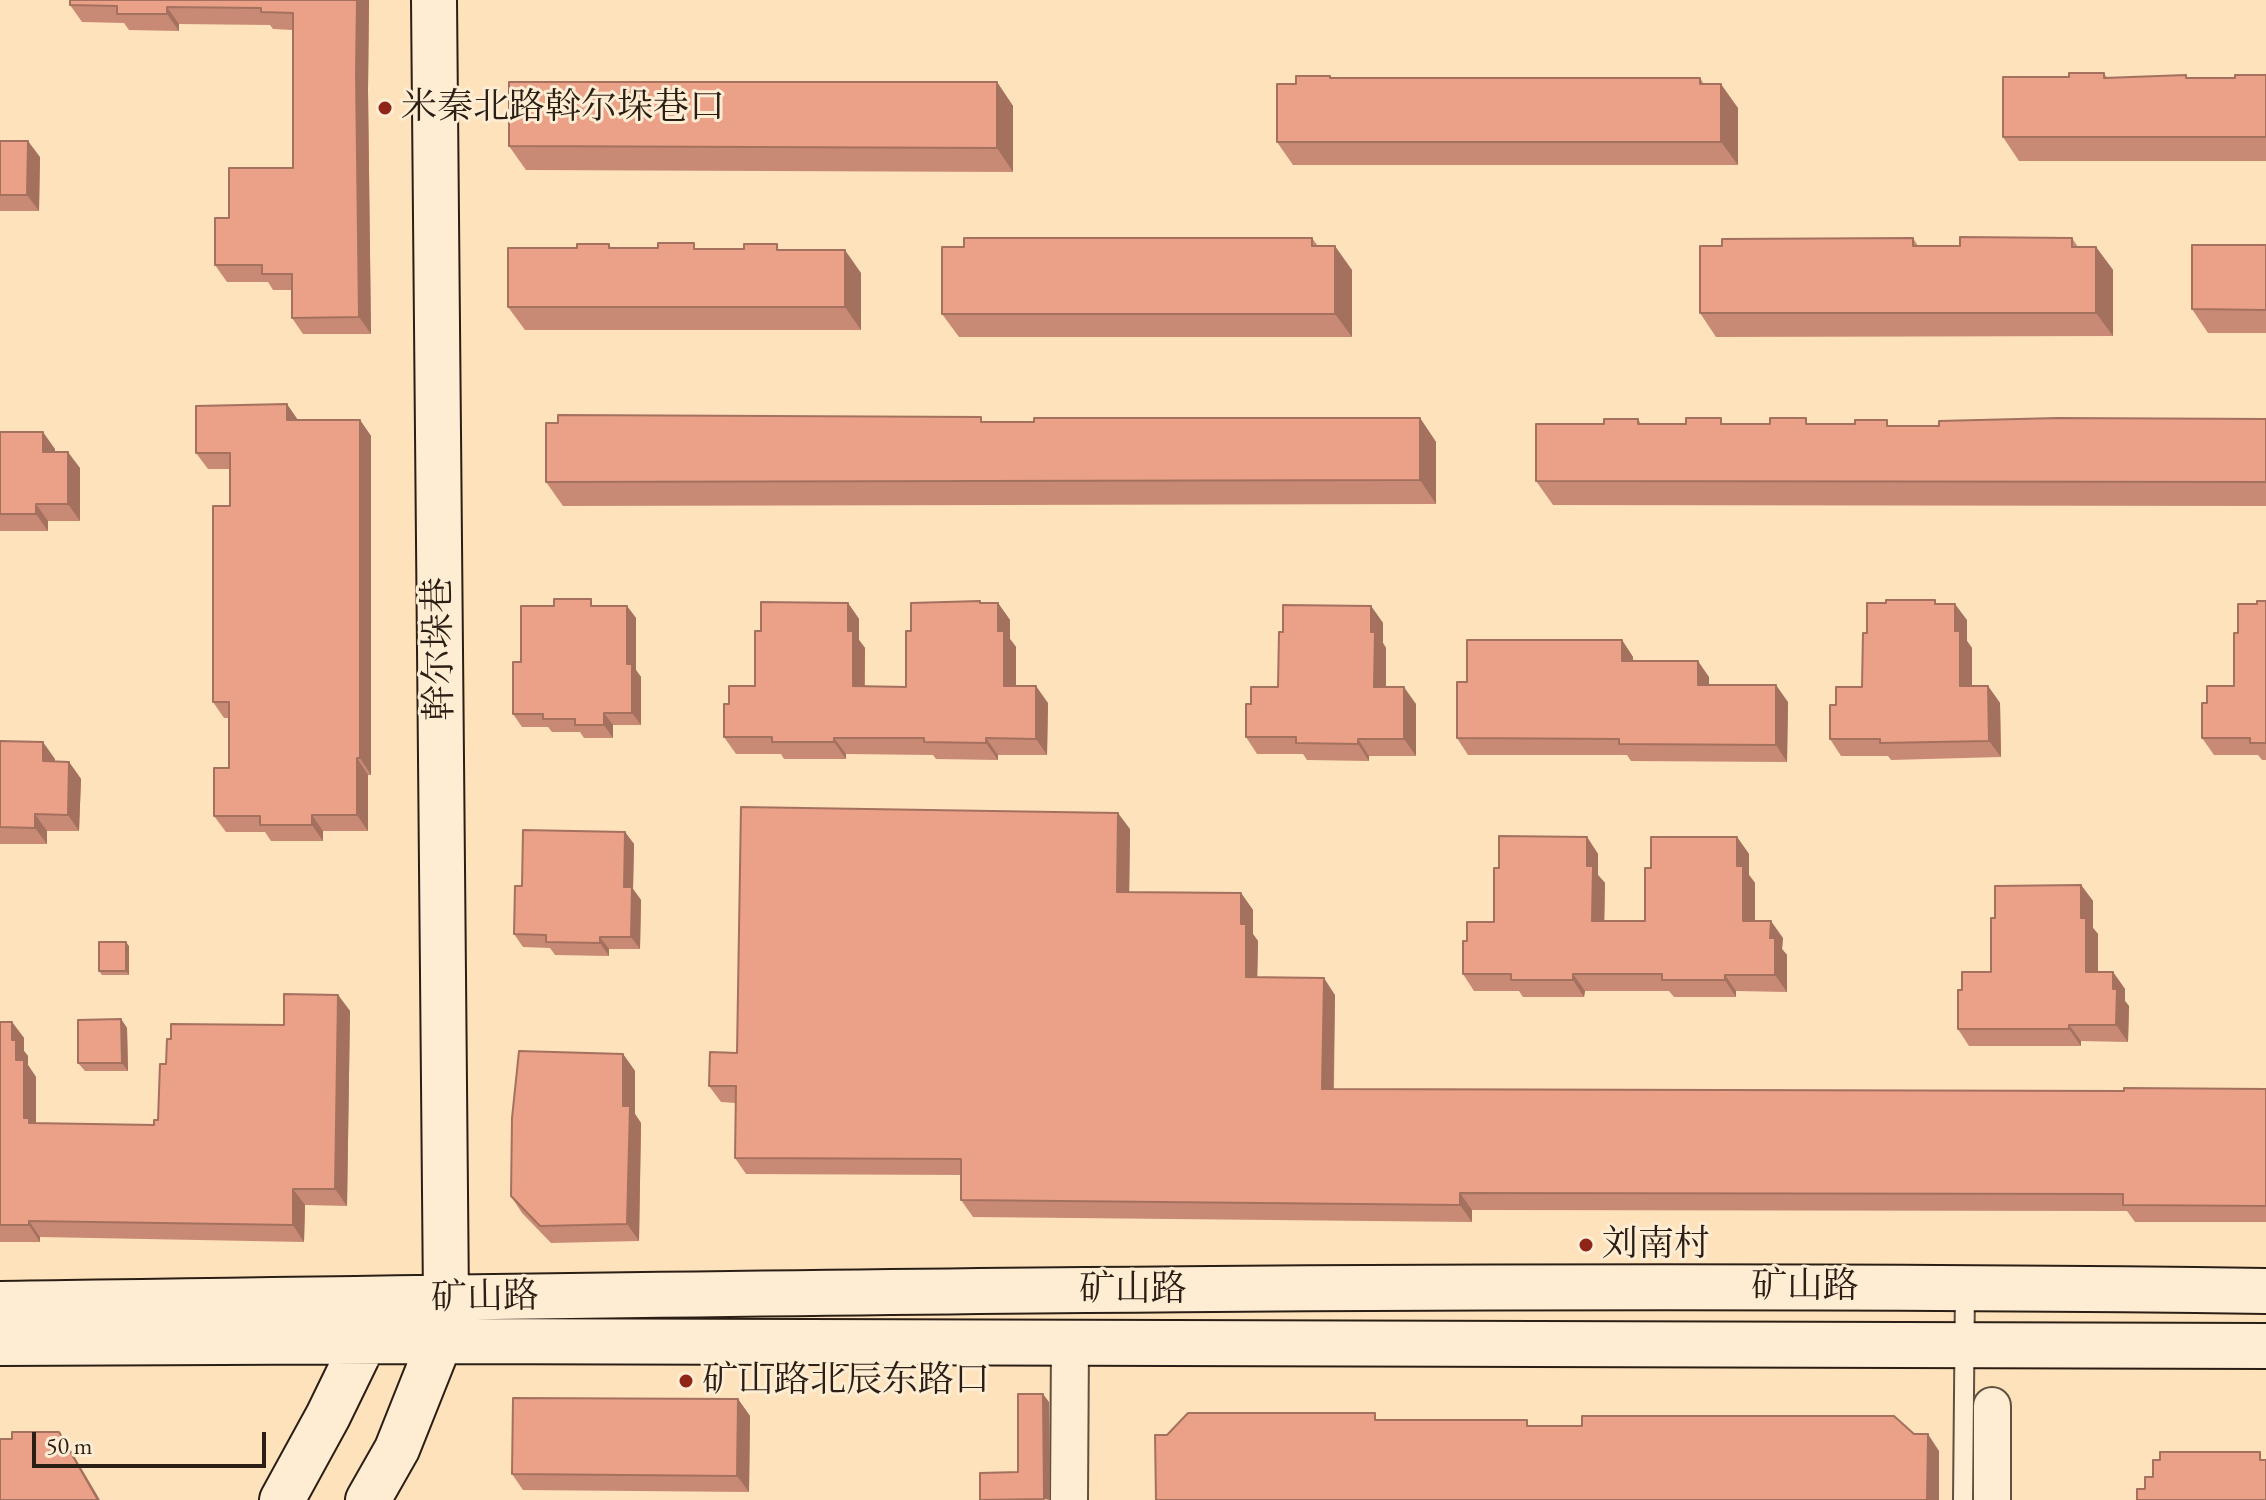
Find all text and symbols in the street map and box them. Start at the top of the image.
place label: 米秦北路斡尔垛巷口 [401,86,725,130]
marker: 米秦北路斡尔垛巷口 [376,99,394,117]
street label: 幹尔垛巷 [417,577,463,721]
place label: 刘南村 [1602,1223,1710,1267]
marker: 刘南村 [1577,1236,1595,1254]
street label: 矿山路 [1751,1265,1859,1309]
street label: 矿山路 [1079,1268,1187,1312]
street label: 矿山路 [431,1275,539,1321]
place label: 矿山路北辰东路口 [702,1359,990,1403]
marker: 矿山路北辰东路口 [677,1372,695,1390]
scale bar [36,1416,270,1466]
text: 50 m [46,1430,93,1461]

